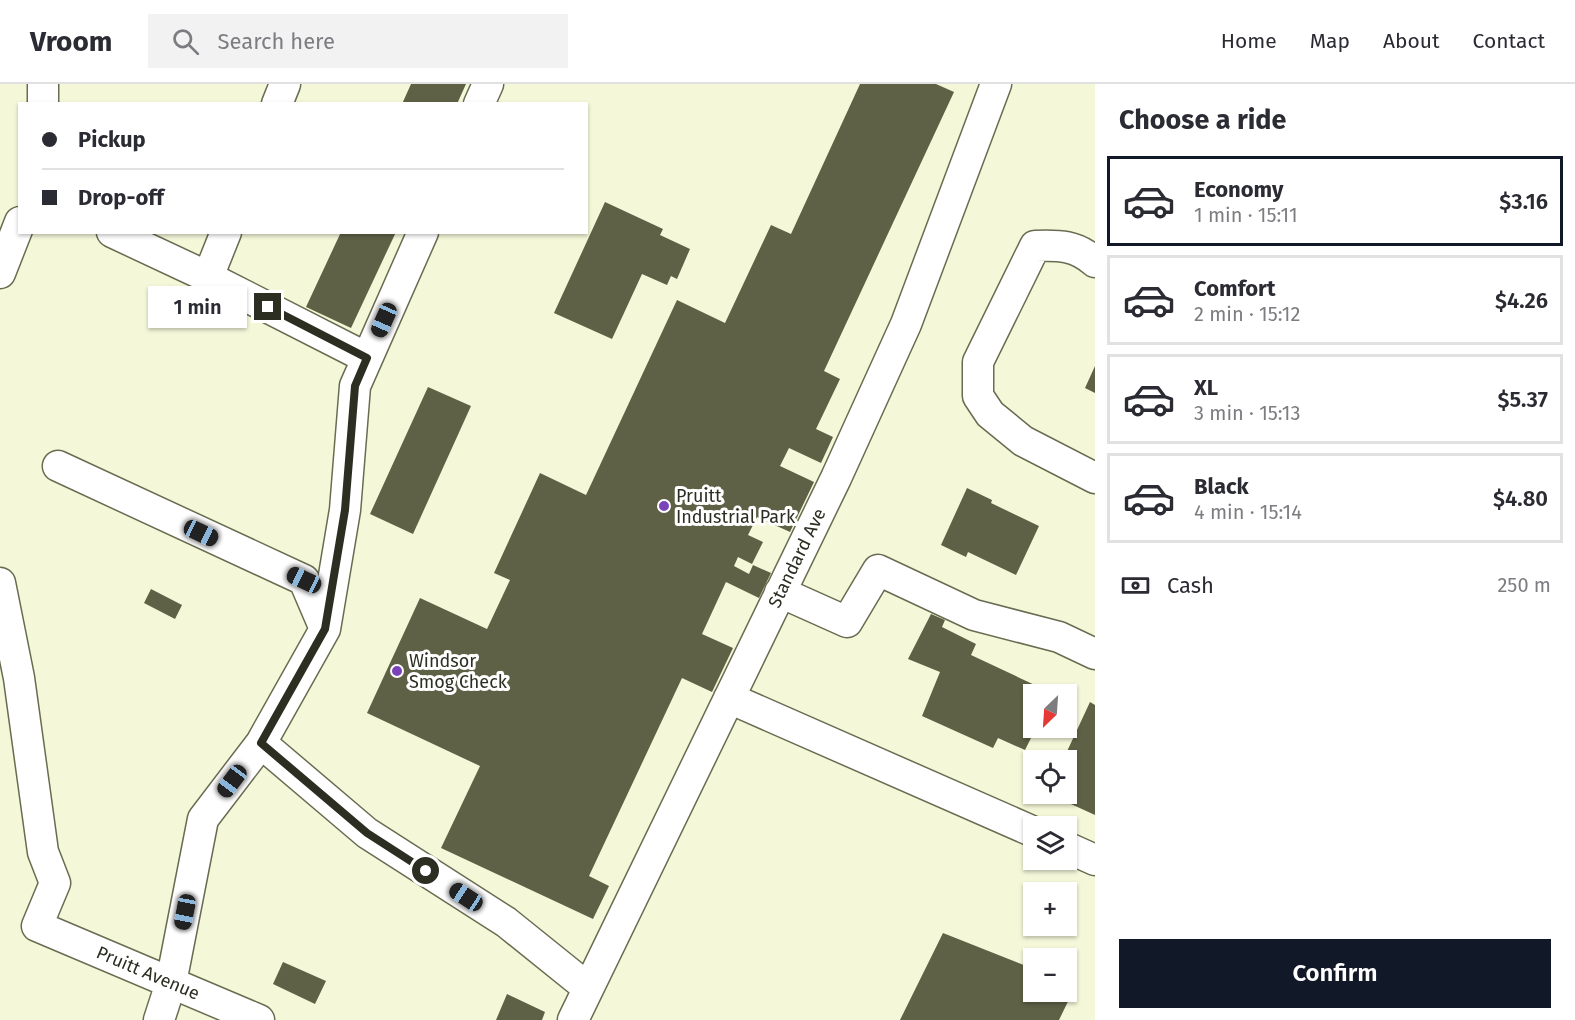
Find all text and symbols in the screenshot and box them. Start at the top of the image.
search box [148,14,568,68]
text: Vroom [30,25,112,58]
icon: search [169,25,202,58]
text: Search here [217,28,335,55]
text: Home [1221,28,1277,54]
text: Map [1310,28,1350,54]
text: About [1383,28,1440,54]
text: Contact [1473,28,1545,54]
text: Choose a ride [1119,104,1286,136]
text: Pickup [78,126,146,153]
icon: car [1122,174,1176,228]
text: Economy [1194,176,1283,203]
text: Drop-off [78,184,164,211]
text: $3.16 [1499,188,1548,215]
text: 1 min · 15:11 [1194,203,1298,227]
icon: car [1122,273,1176,327]
text: Comfort [1194,275,1275,302]
callout: 1 min [148,286,247,328]
text: $4.26 [1495,287,1548,314]
route end [254,293,281,320]
text: 1 min [173,295,222,319]
car [368,300,400,340]
text: 2 min · 15:12 [1194,302,1300,326]
icon: car [1122,372,1176,426]
text: XL [1194,374,1218,401]
text: $5.37 [1497,386,1548,413]
text: 3 min · 15:13 [1194,401,1301,425]
icon: car [1122,471,1176,525]
text: Black [1194,473,1249,500]
place label: Pruitt Industrial Park [676,485,796,528]
text: $4.80 [1493,485,1548,512]
marker: Pruitt Industrial Park [657,499,671,513]
text: 4 min · 15:14 [1194,500,1302,524]
street label: Standard Ave [763,505,831,611]
car [181,517,221,549]
car [284,564,324,596]
icon: cash [1119,569,1152,602]
text: Cash [1167,572,1214,599]
text: 250 m [1497,573,1551,597]
place label: Windsor Smog Check [409,650,508,693]
marker: Windsor Smog Check [390,664,404,678]
north arrow [1023,684,1077,738]
map controls [1023,684,1077,1002]
button: locate [1023,750,1077,804]
car [214,761,250,801]
button: layers [1023,816,1077,870]
route start [412,857,439,884]
car [446,880,486,914]
button: + [1023,882,1077,936]
car [173,893,197,931]
button: Confirm [1119,939,1551,1008]
street label: Pruitt Avenue [93,941,203,1005]
button: − [1023,948,1077,1002]

